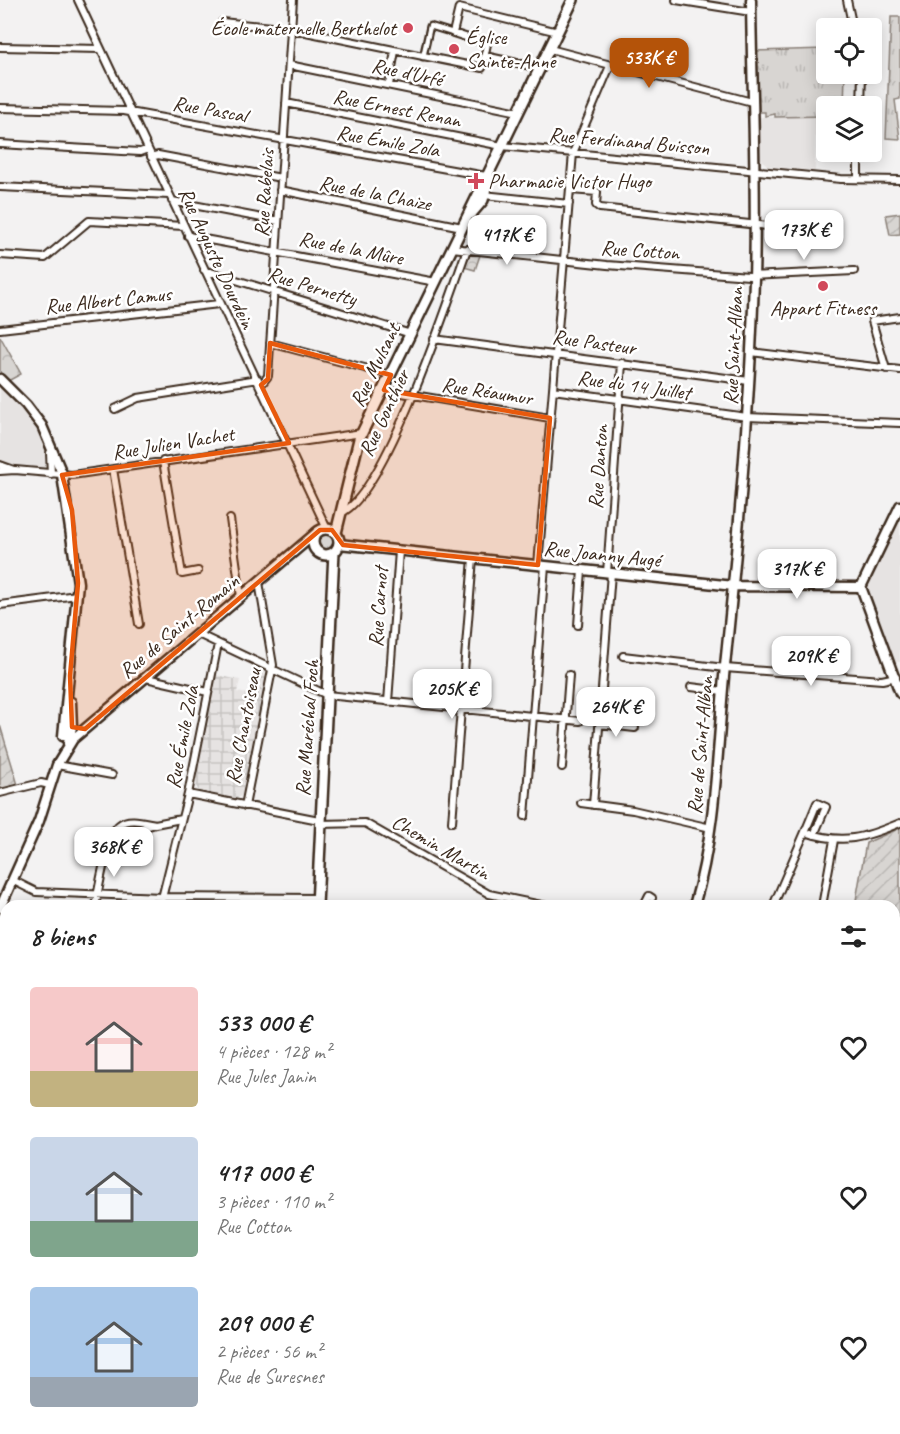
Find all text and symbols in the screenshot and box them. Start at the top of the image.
place label: École maternelle Berthelot [211,15,398,41]
map controls [816,18,882,162]
button: locate [816,18,882,84]
marker: École maternelle Berthelot [401,21,415,35]
place label: Église Sainte-Anne [466,24,557,74]
pin: 533K € [600,38,698,89]
marker: Église Sainte-Anne [447,42,461,56]
text: 533K € [624,45,674,70]
street label: Rue d'Urfé [369,52,448,93]
street label: Rue Ernest Renan [331,83,465,133]
street label: Rue Pascal [171,90,253,129]
button: layers [816,96,882,162]
street label: Rue Émile Zola [334,119,443,163]
street label: Rue Ferdinand Buisson [548,121,711,161]
street label: Rue Rabelais [248,146,280,238]
place label: Pharmacie Victor Hugo [488,168,654,194]
street label: Rue de la Chaize [317,169,435,217]
marker: Pharmacie Victor Hugo [469,174,483,188]
street label: Rue Auguste Dourdein [173,183,262,334]
pin: 173K € [755,210,853,261]
pin: 417K € [458,215,556,266]
text: 173K € [779,217,829,242]
text: 417K € [482,222,532,247]
street label: Rue de la Mûre [297,225,407,271]
street label: Rue Cotton [600,234,682,266]
street label: Rue Pernetty [264,260,361,312]
marker: Appart Fitness [816,279,830,293]
street label: Rue Albert Camus [44,280,174,320]
street label: Rue Saint-Alban [717,285,749,406]
place label: Appart Fitness [770,295,878,321]
street label: Rue Mulsant [344,317,407,411]
street label: Rue Pasteur [551,323,639,361]
street label: Rue Gonthier [353,363,416,460]
street label: Rue du 14 Juillet [576,364,695,406]
street label: Rue Réaumur [440,371,536,411]
street label: Rue Julien Vachet [110,420,238,465]
street label: Rue Danton [582,422,614,510]
street label: Rue Joanny Augé [542,535,665,573]
pin: 317K € [748,549,846,600]
text: 317K € [772,556,822,581]
street label: Rue Carnot [362,563,394,648]
street label: Rue de Saint-Romain [114,568,245,684]
pin: 209K € [762,636,860,687]
text: 209K € [786,643,836,668]
street label: Rue Maréchal Foch [289,657,325,797]
street label: Rue Chantoiseau [219,665,267,786]
pin: 205K € [403,669,501,720]
street label: Rue de Saint-Alban [681,673,719,815]
text: 205K € [427,676,477,701]
street label: Rue Émile Zola [159,682,205,791]
pin: 264K € [567,687,665,738]
text: 264K € [590,694,642,719]
street label: Chemin Martin [387,808,496,886]
pin: 368K € [65,827,163,878]
text: 368K € [88,834,140,859]
text: 8 biens [30,920,94,953]
icon: filters [837,920,870,953]
text: 533 000 € [216,1006,310,1039]
icon: home [78,1011,150,1083]
icon: heart [837,1031,870,1064]
text: 4 pièces · 128 m² [216,1039,331,1064]
text: Rue Jules Janin [216,1064,316,1089]
text: 417 000 € [216,1156,310,1189]
icon: home [78,1161,150,1233]
icon: heart [837,1181,870,1214]
text: 3 pièces · 110 m² [216,1189,331,1214]
text: Rue Cotton [216,1214,291,1239]
text: 209 000 € [216,1306,310,1339]
icon: home [78,1311,150,1383]
icon: heart [837,1331,870,1364]
text: 2 pièces · 56 m² [216,1339,322,1364]
text: Rue de Suresnes [216,1364,324,1389]

